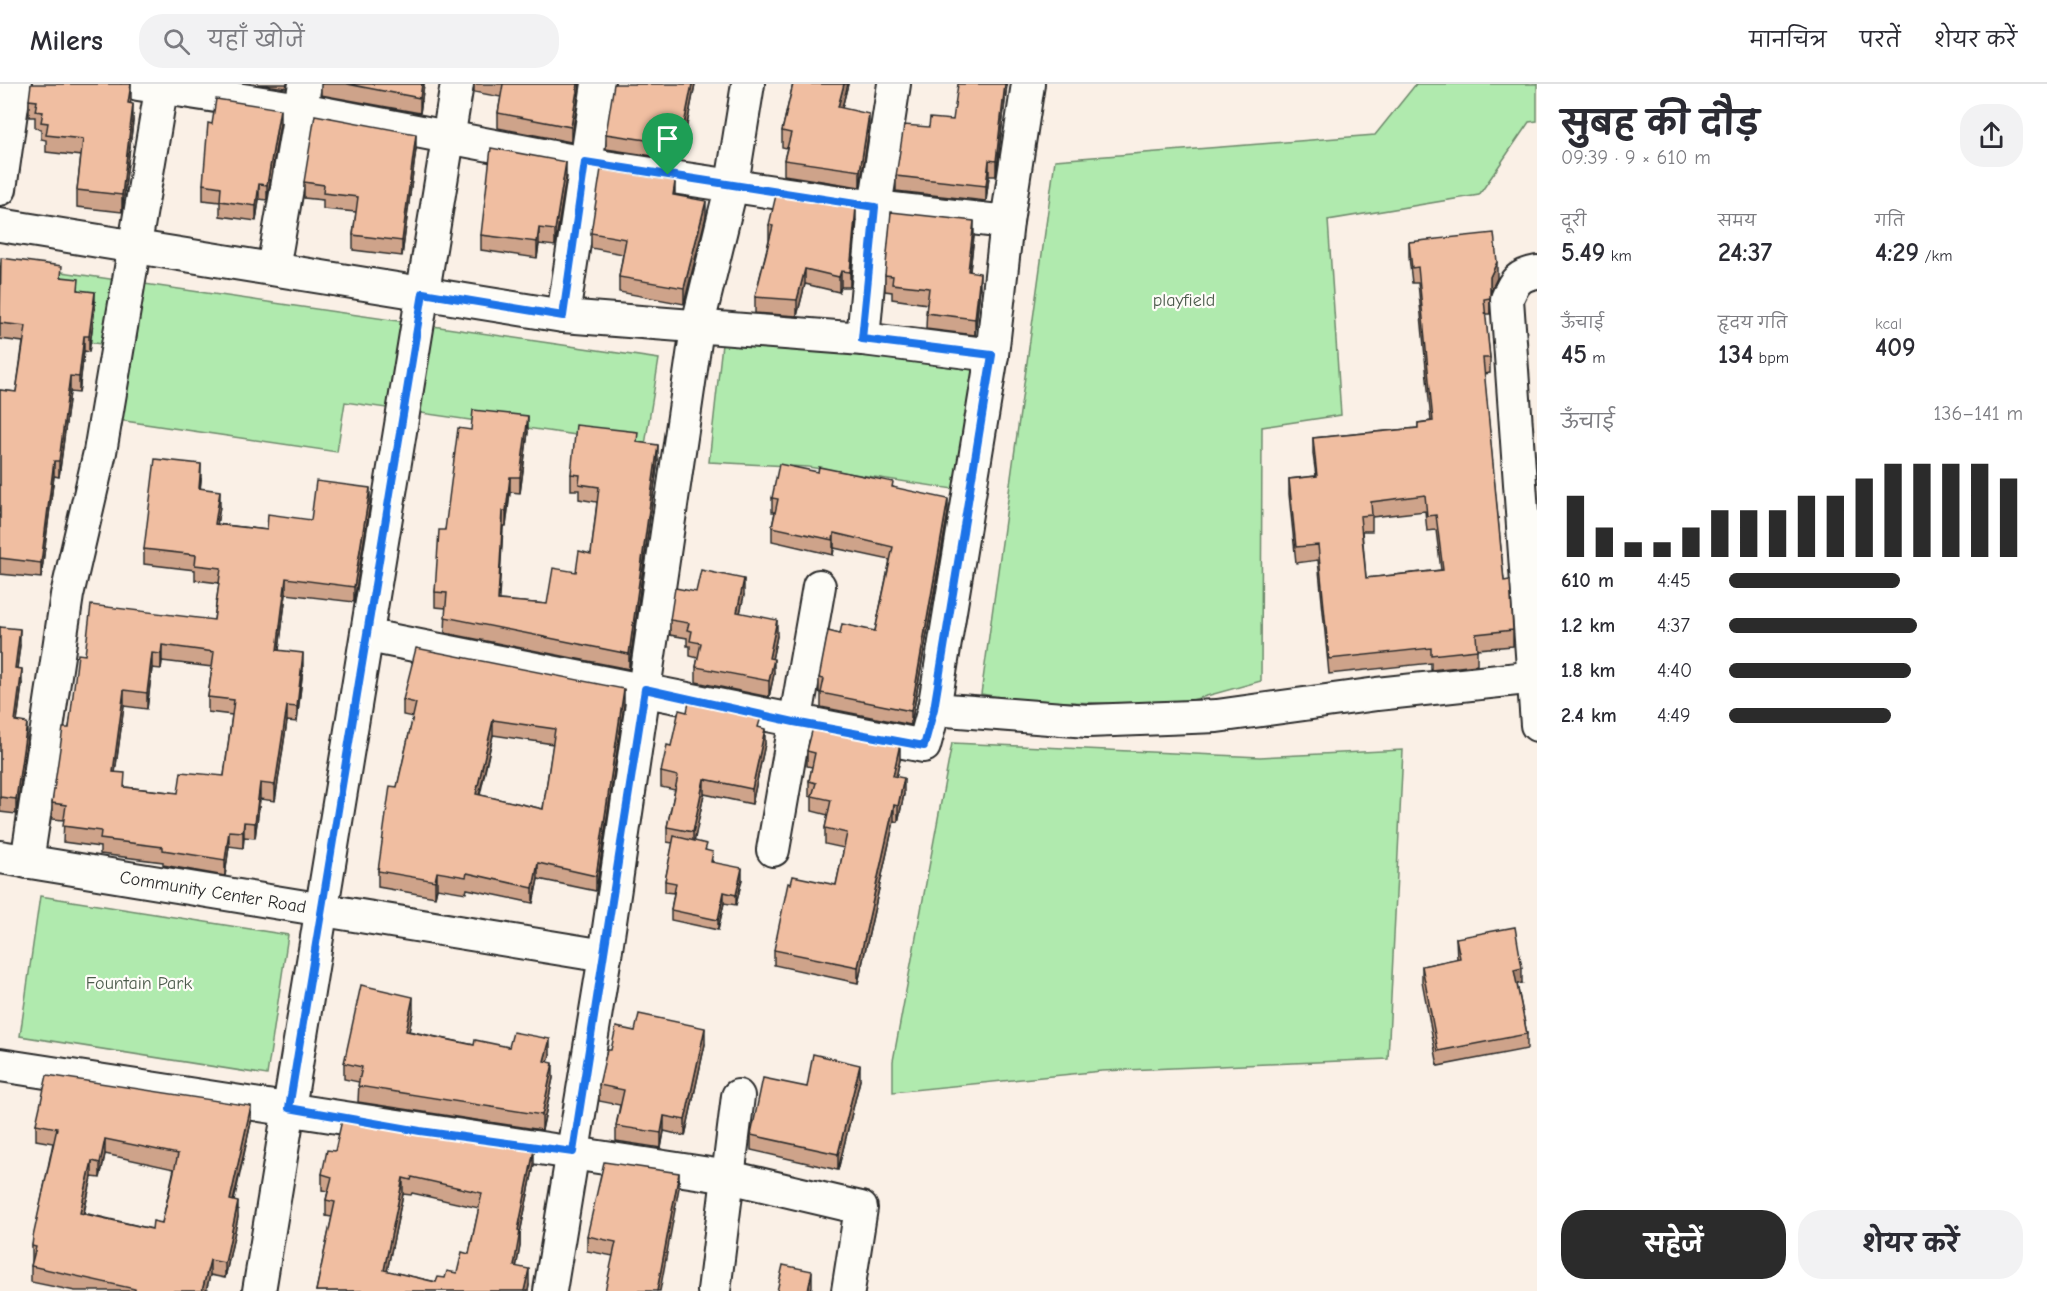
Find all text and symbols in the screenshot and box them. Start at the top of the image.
search box [139,14,559,68]
text: Milers [30,25,103,57]
icon: search [160,25,193,58]
text: यहाँ खोजें [208,27,304,53]
text: मानचित्र [1749,28,1826,52]
text: परतें [1859,28,1901,52]
text: शेयर करें [1934,28,2017,52]
text: सुबह की दौड़ [1561,104,1759,142]
button: share [1960,104,2023,167]
pin [642,113,693,175]
icon: arrive [651,122,684,155]
text: 09:39 · 9 × 610 m [1561,146,1711,169]
text: दूरी [1561,212,1586,230]
text: समय [1718,212,1756,230]
text: गति [1875,212,1904,230]
text: 5.49 [1561,238,1605,268]
text: 24:37 [1718,238,1772,268]
text: 4:29 [1875,238,1919,268]
text: km [1605,247,1632,265]
text: /km [1919,247,1952,265]
park label: playfield [1153,290,1215,311]
text: ऊँचाई [1561,314,1604,332]
text: हृदय गति [1718,314,1787,332]
text: kcal [1875,315,1902,333]
text: 409 [1875,333,1916,363]
text: 45 [1561,340,1587,370]
text: 134 [1718,340,1753,370]
text: m [1587,349,1606,367]
text: bpm [1753,349,1789,367]
text: 136–141 m [1933,402,2023,425]
text: ऊँचाई [1561,410,1615,433]
text: 610 m [1561,569,1614,592]
text: 4:45 [1657,569,1691,592]
text: 1.2 km [1561,614,1615,637]
text: 4:37 [1657,614,1690,637]
text: 1.8 km [1561,659,1616,682]
text: 4:40 [1657,659,1692,682]
text: 2.4 km [1561,704,1617,727]
text: 4:49 [1657,704,1691,727]
street label: Community Center Road [118,866,308,917]
park label: Fountain Park [86,973,193,994]
button: सहेजें [1561,1210,1786,1279]
button: शेयर करें [1798,1210,2023,1279]

